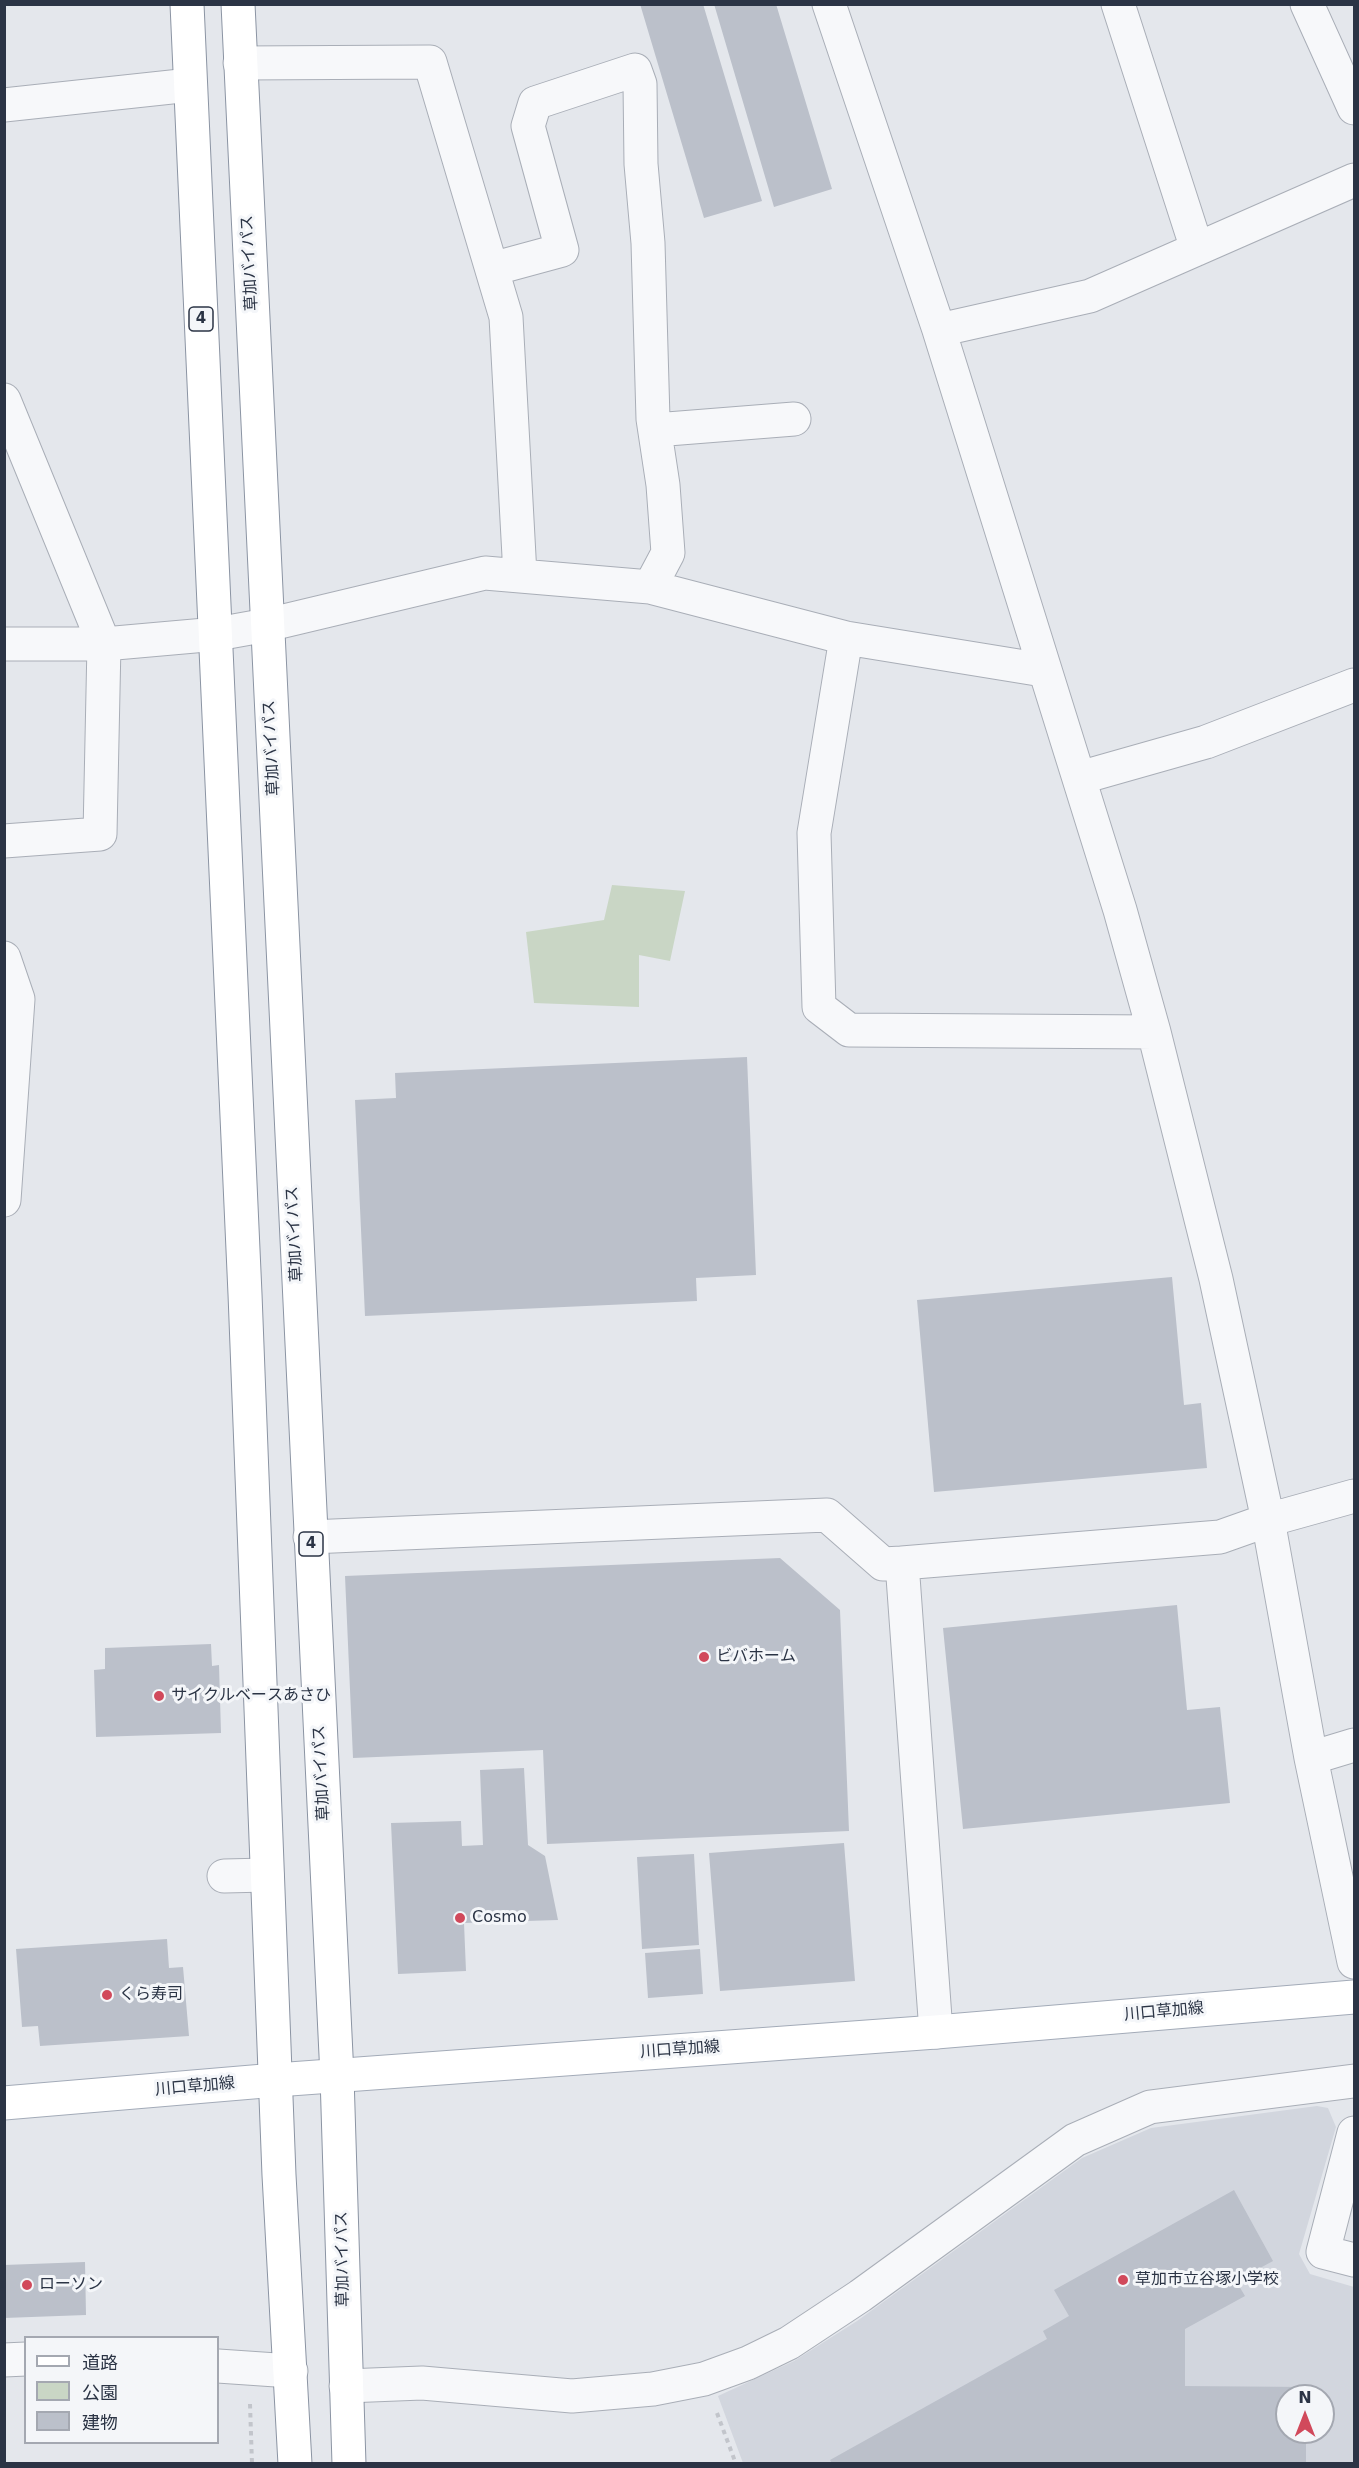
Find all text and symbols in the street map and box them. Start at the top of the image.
street label: 草加バイパス [238,215,262,311]
road number: 4 [189,307,213,331]
street label: 草加バイパス [260,700,284,796]
street label: 草加バイパス [283,1186,307,1282]
road number: 4 [299,1532,323,1556]
place label: ビバホーム [716,1647,796,1667]
marker: ビバホーム [697,1650,711,1664]
place label: サイクルベースあさひ [171,1686,331,1706]
marker: サイクルベースあさひ [152,1689,166,1703]
street label: 草加バイパス [310,1725,334,1821]
place label: Cosmo [472,1908,527,1928]
marker: Cosmo [453,1911,467,1925]
place label: くら寿司 [119,1985,183,2005]
marker: くら寿司 [100,1988,114,2002]
street label: 川口草加線 [1123,1999,1205,2025]
street label: 川口草加線 [639,2038,721,2062]
street label: 川口草加線 [154,2074,236,2100]
street label: 草加バイパス [333,2211,353,2307]
place label: 草加市立谷塚小学校 [1135,2270,1279,2290]
marker: 草加市立谷塚小学校 [1116,2273,1130,2287]
place label: ローソン [39,2275,103,2295]
marker: ローソン [20,2278,34,2292]
legend [24,2336,219,2444]
text: 道路 [82,2352,118,2373]
text: 公園 [82,2382,118,2403]
north arrow [1275,2384,1335,2444]
text: N [1298,2388,1312,2407]
text: 建物 [82,2412,118,2433]

